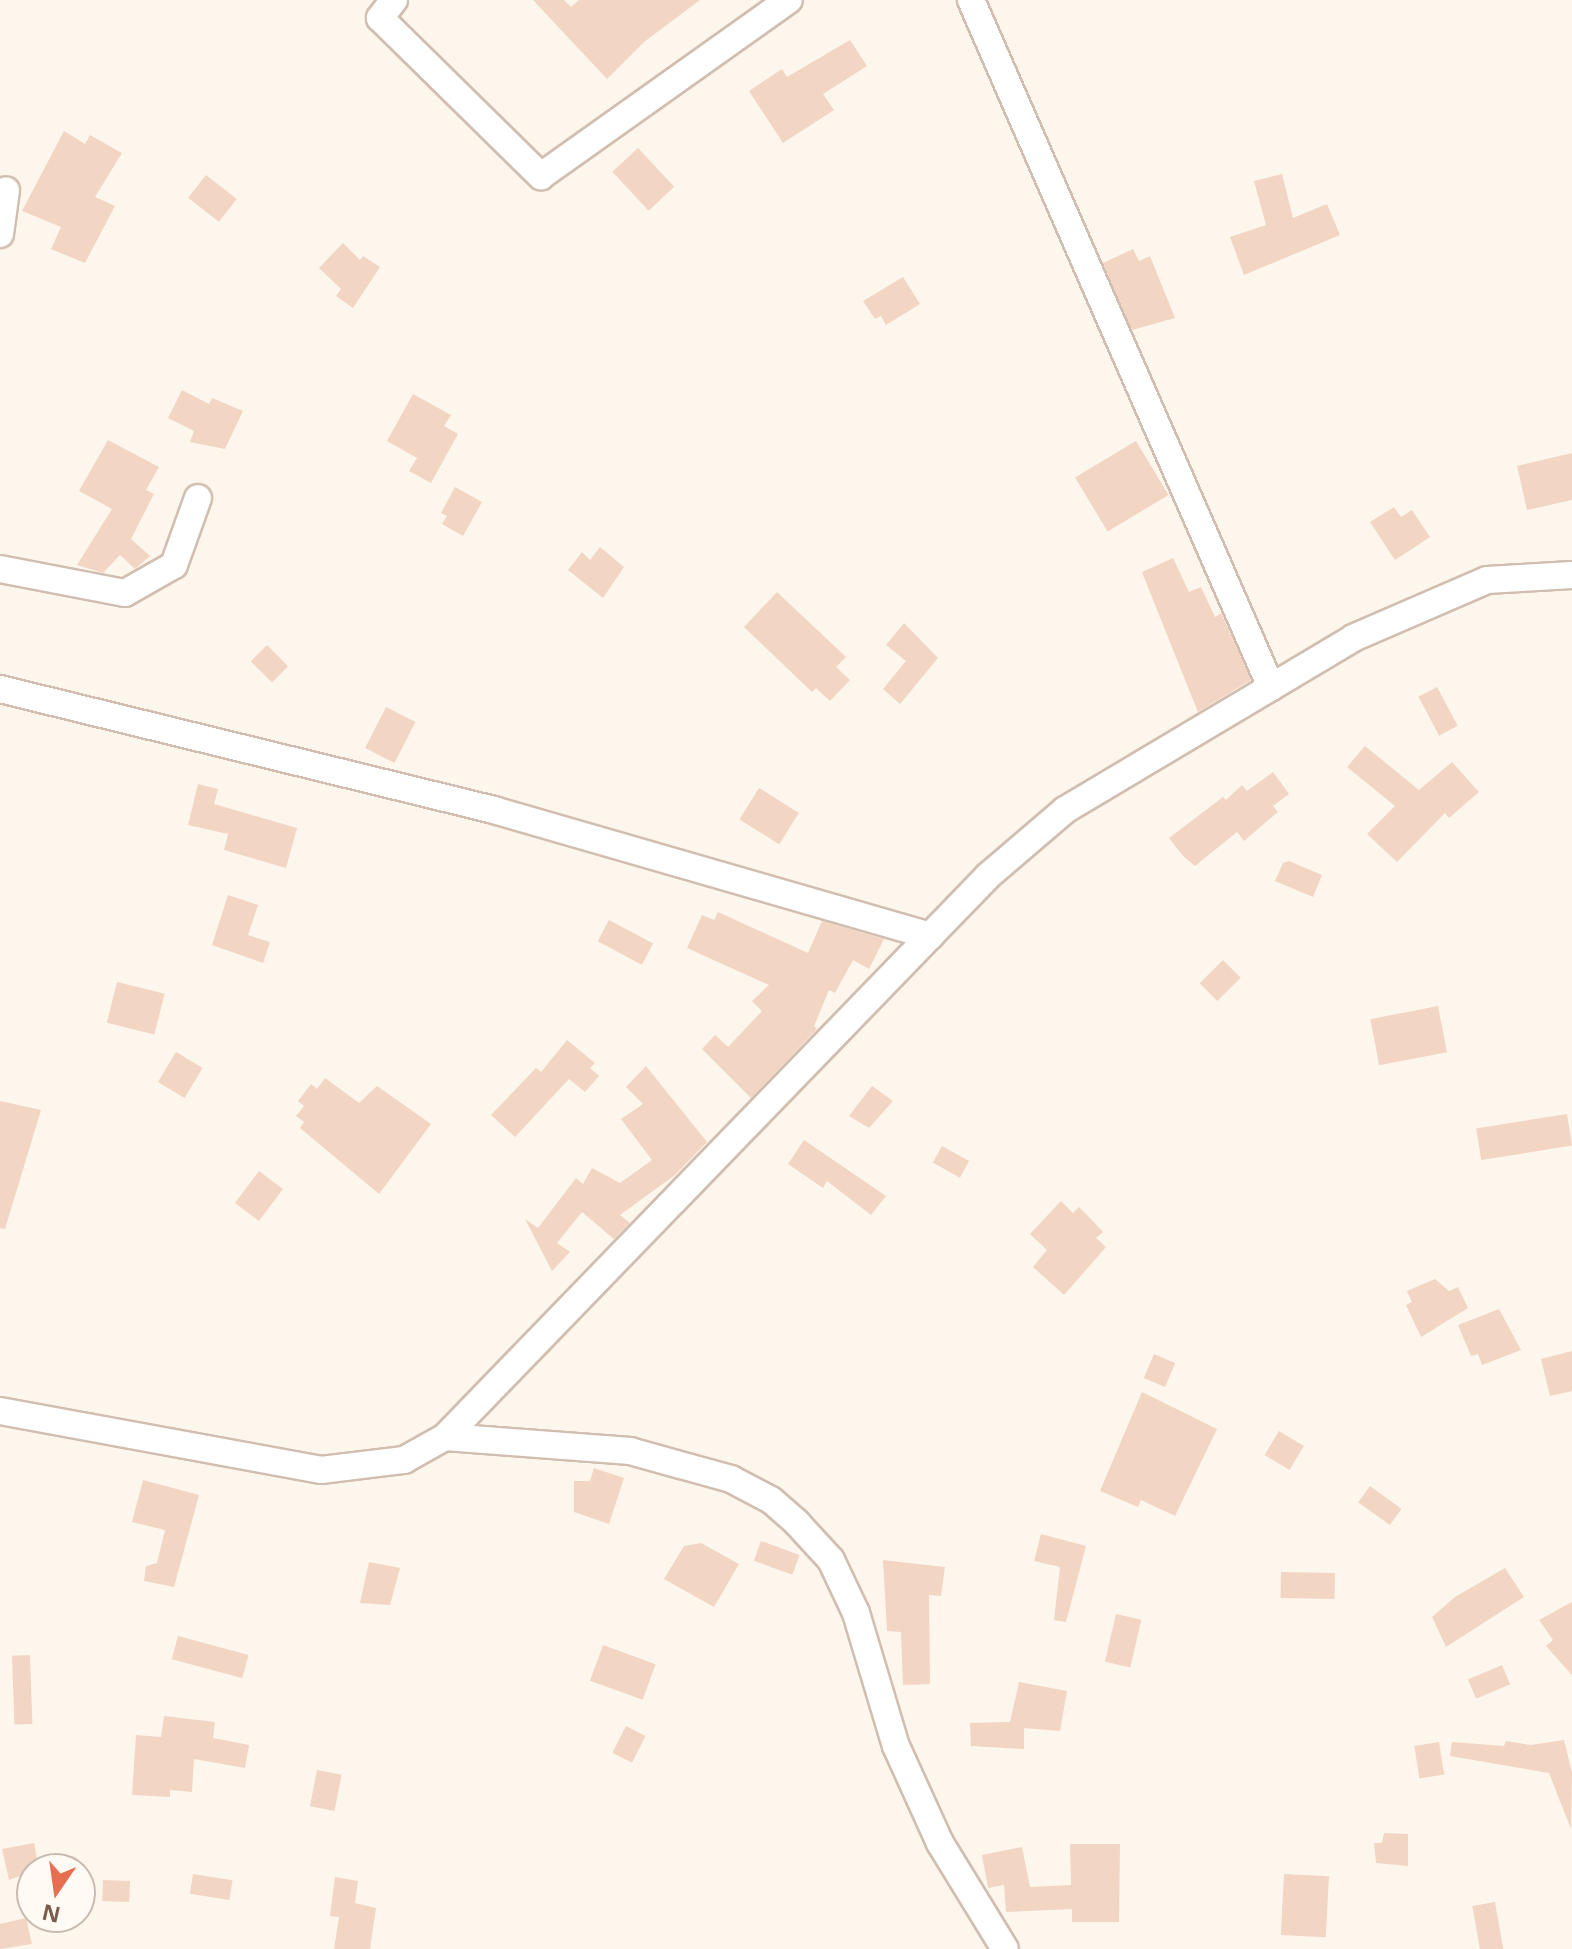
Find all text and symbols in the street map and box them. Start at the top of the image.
north arrow [16,1853,96,1933]
text: N [39,1898,63,1931]

